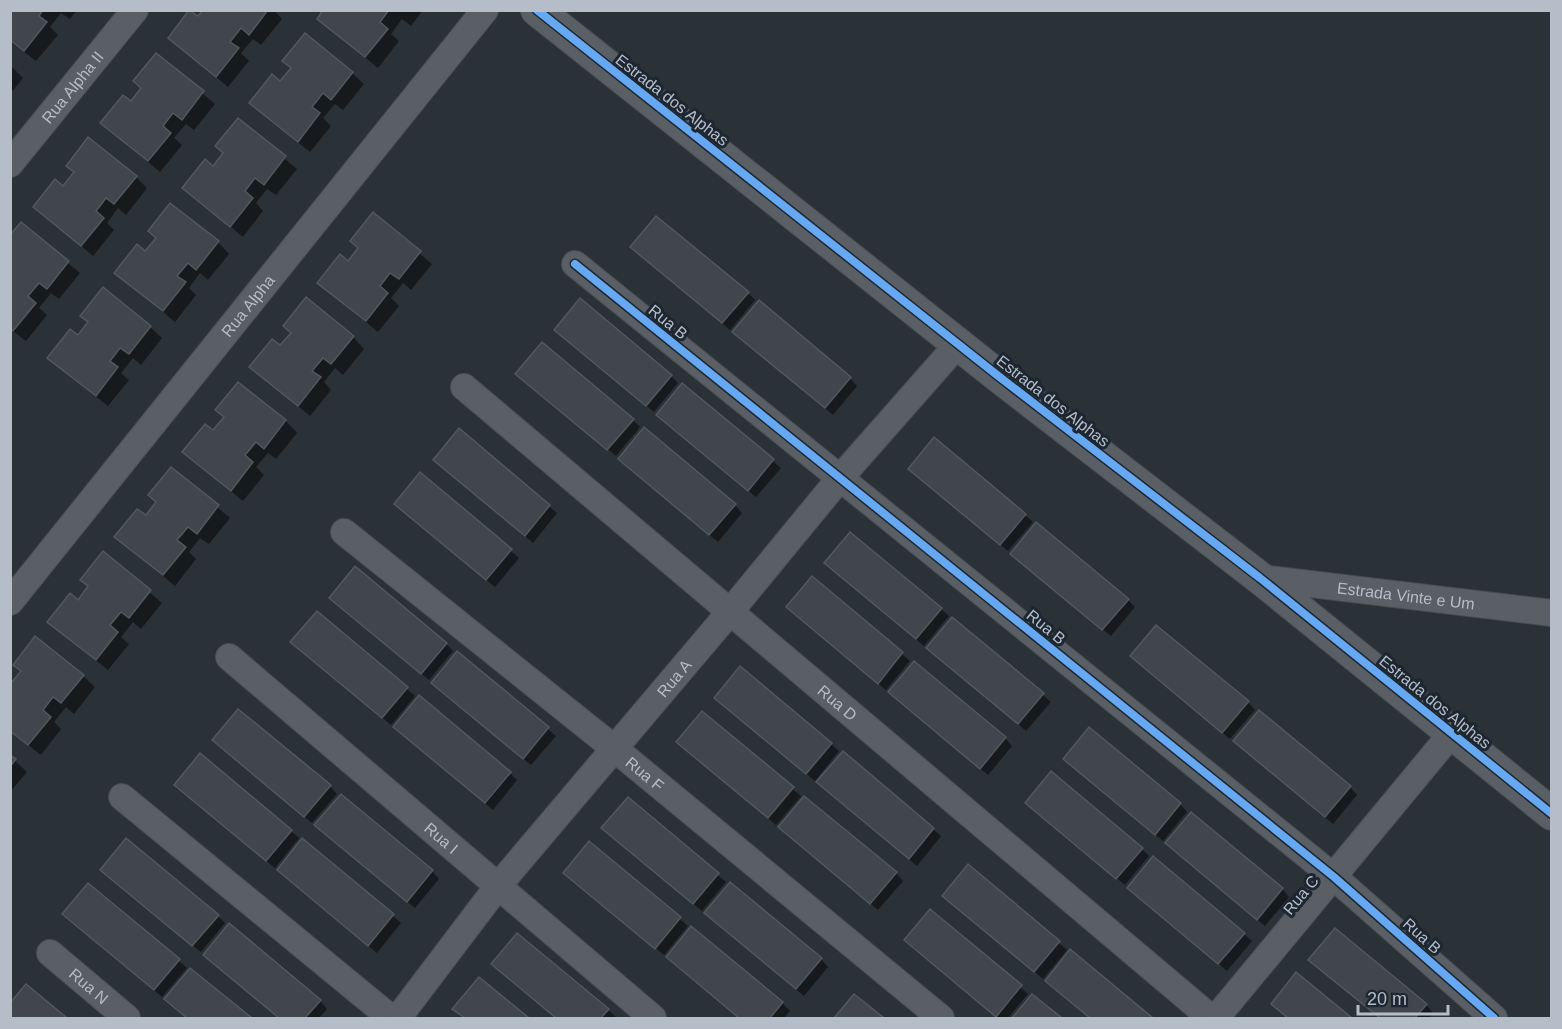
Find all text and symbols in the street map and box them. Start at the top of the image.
street label: Rua Alpha II [38,48,106,126]
street label: Estrada dos Alphas [612,51,732,149]
street label: Rua Alpha [218,271,278,340]
street label: Rua B [645,301,691,343]
street label: Estrada dos Alphas [993,352,1113,450]
street label: Estrada Vinte e Um [1336,579,1476,612]
street label: Rua B [1023,606,1069,648]
street label: Estrada dos Alphas [1376,652,1494,752]
street label: Rua A [653,656,695,700]
street label: Rua D [815,681,860,724]
street label: Rua F [623,753,667,794]
street label: Rua I [421,819,462,857]
street label: Rua C [1280,872,1322,918]
street label: Rua B [1400,915,1444,957]
street label: Rua N [66,965,112,1007]
scale bar [1358,978,1448,1016]
text: 20 m [1367,989,1407,1009]

